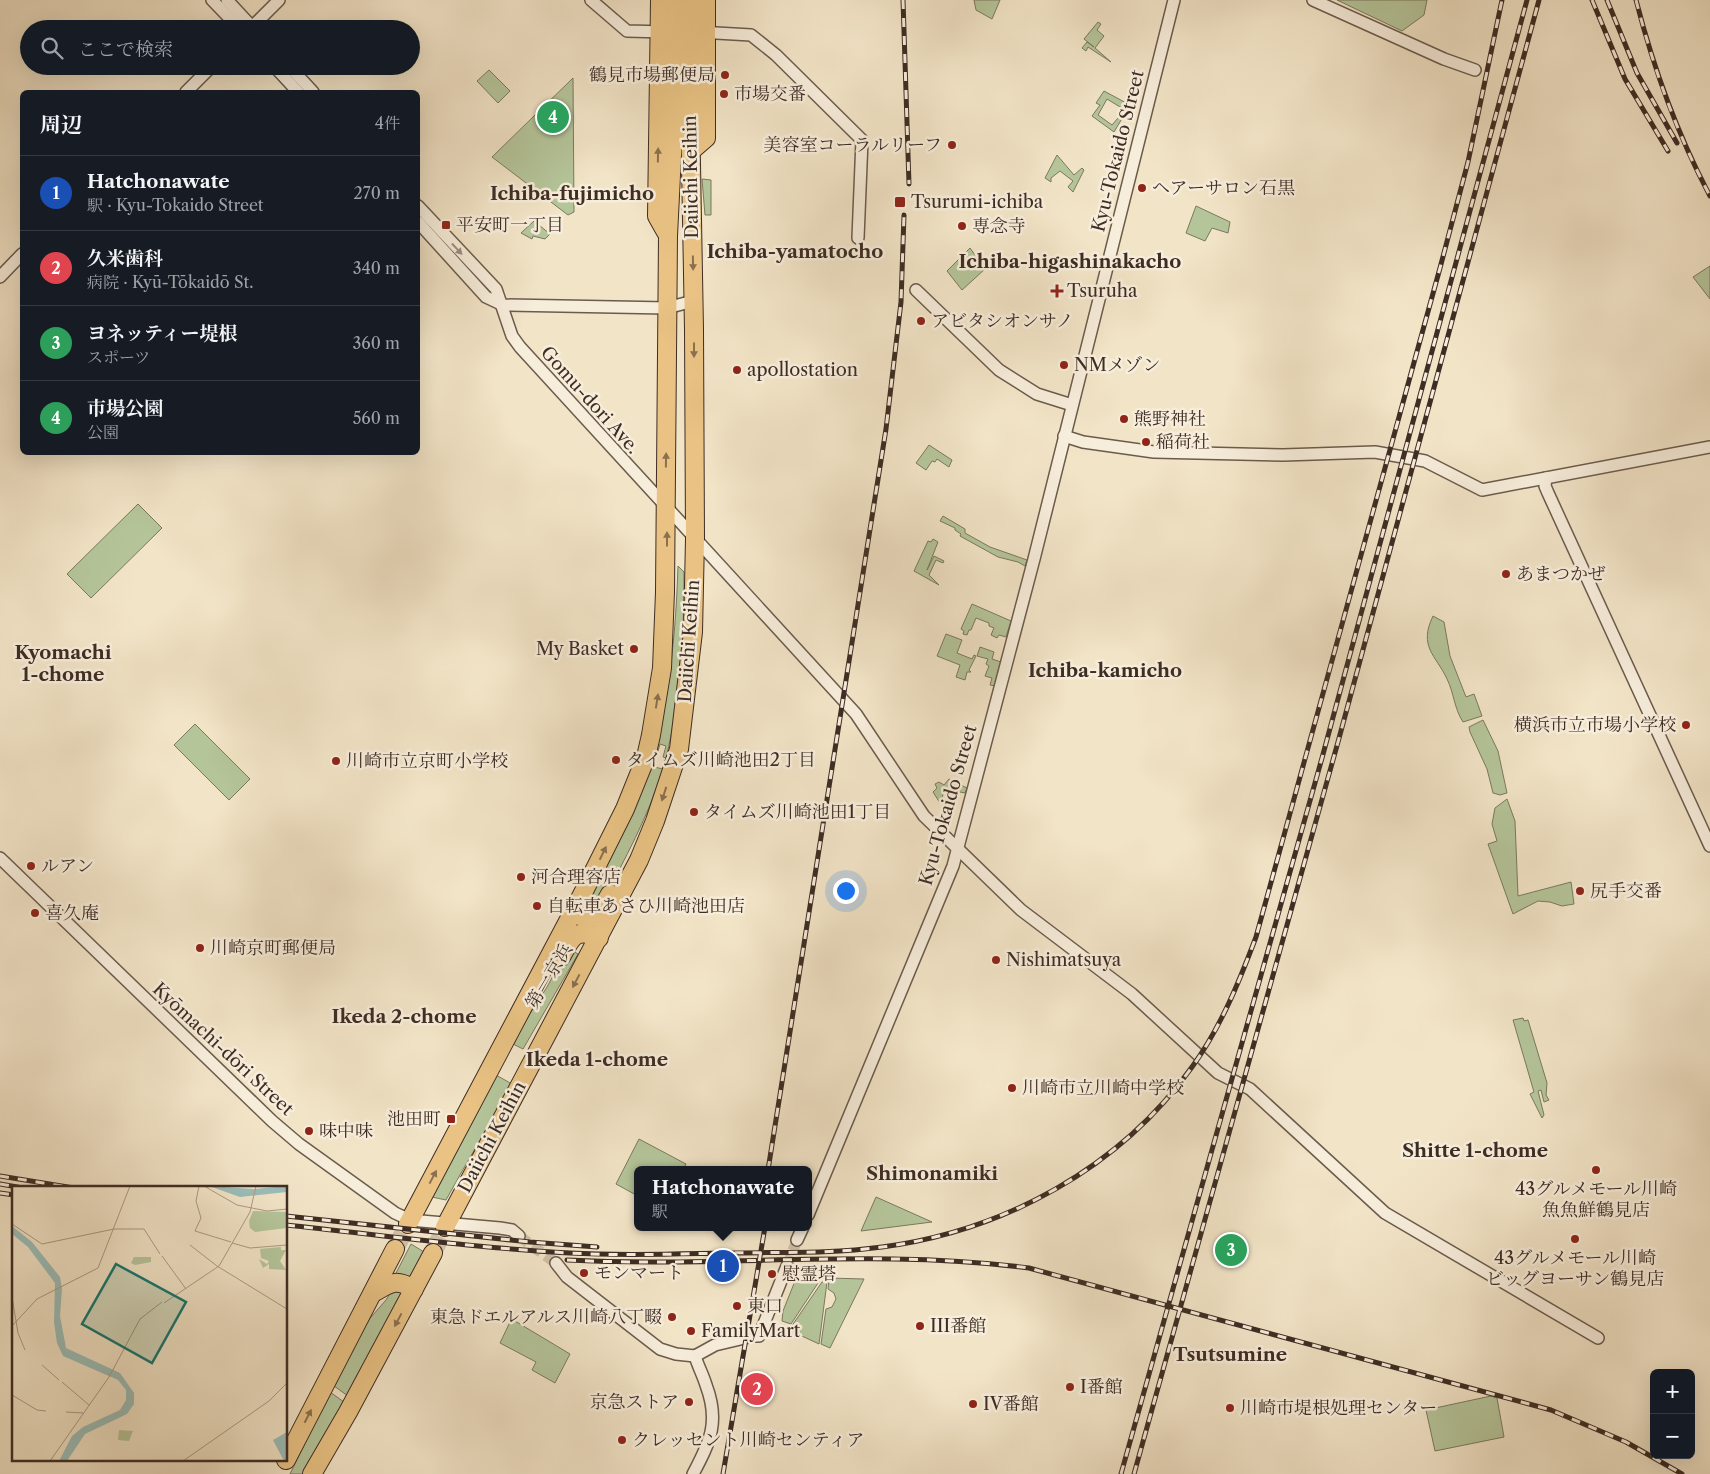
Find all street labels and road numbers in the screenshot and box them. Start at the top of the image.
street label: Kyu-Tokaido Street [1087,67,1149,234]
street label: Daiichi Keihin [679,115,703,239]
street label: Gomu-dori Ave. [536,342,644,458]
street label: Daiichi Keihin [674,579,704,703]
street label: Kyu-Tokaido Street [915,722,982,888]
street label: 第一京浜 [521,939,577,1013]
street label: Kyōmachi-dōri Street [148,978,298,1120]
street label: Daiichi Keihin [453,1077,531,1197]

